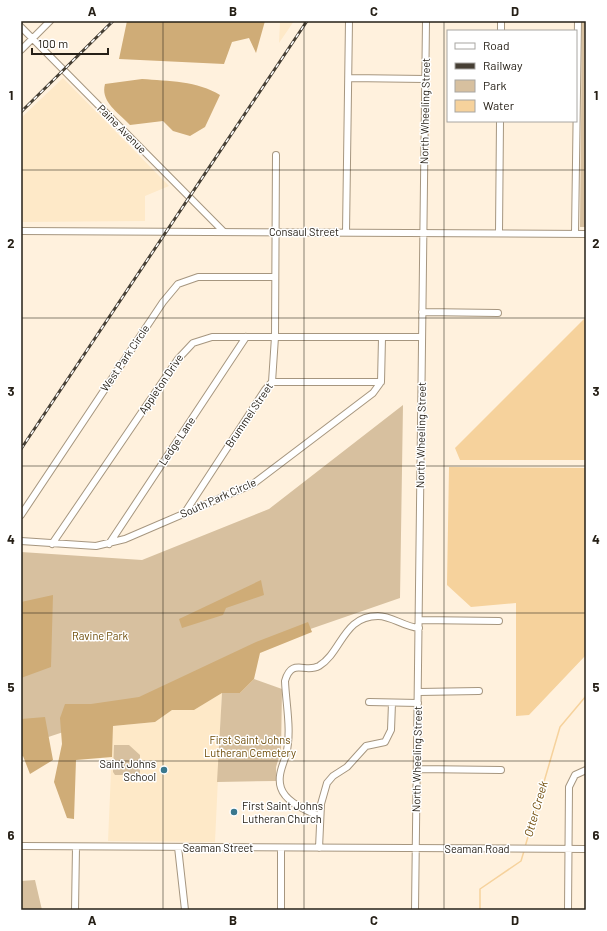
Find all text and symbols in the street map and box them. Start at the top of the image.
text: A [88,3,97,19]
text: B [229,3,237,19]
text: C [370,3,378,19]
text: D [511,3,519,19]
scale bar [32,30,108,56]
legend [447,30,577,122]
text: 100 m [38,36,68,50]
text: Road [483,38,510,52]
street label: North Wheeling Street [417,58,432,164]
text: Railway [483,58,523,72]
text: Park [483,78,507,92]
text: 1 [9,87,13,103]
text: 1 [594,87,598,103]
text: Water [483,98,515,112]
street label: Paine Avenue [95,102,150,156]
street label: Consaul Street [269,225,339,238]
text: 2 [7,235,15,251]
text: 2 [592,235,600,251]
street label: West Park Circle [97,322,152,394]
street label: Appleton Drive [136,351,186,416]
street label: Brummel Street [222,380,275,450]
street label: North Wheeling Street [413,382,428,488]
text: 3 [7,383,15,399]
text: 3 [592,383,600,399]
street label: Ledge Lane [156,414,198,467]
street label: South Park Circle [178,475,258,520]
text: 4 [7,531,15,547]
text: 4 [592,531,600,547]
park label: Ravine Park [72,629,128,642]
text: 5 [7,679,15,695]
text: 5 [592,679,600,695]
street label: North Wheeling Street [409,706,424,812]
park label: First Saint Johns Lutheran Cemetery [204,733,296,759]
place label: Saint Johns School [100,757,156,783]
marker: Saint Johns School [159,765,169,775]
water label: Otter Creek [520,779,550,838]
place label: First Saint Johns Lutheran Church [242,799,323,825]
marker: First Saint Johns Lutheran Church [229,807,239,817]
text: 6 [8,827,15,843]
text: 6 [593,827,600,843]
street label: Seaman Street [183,841,253,854]
street label: Seaman Road [444,842,510,855]
text: A [88,912,97,928]
text: B [229,912,237,928]
text: C [370,912,378,928]
text: D [511,912,519,928]

